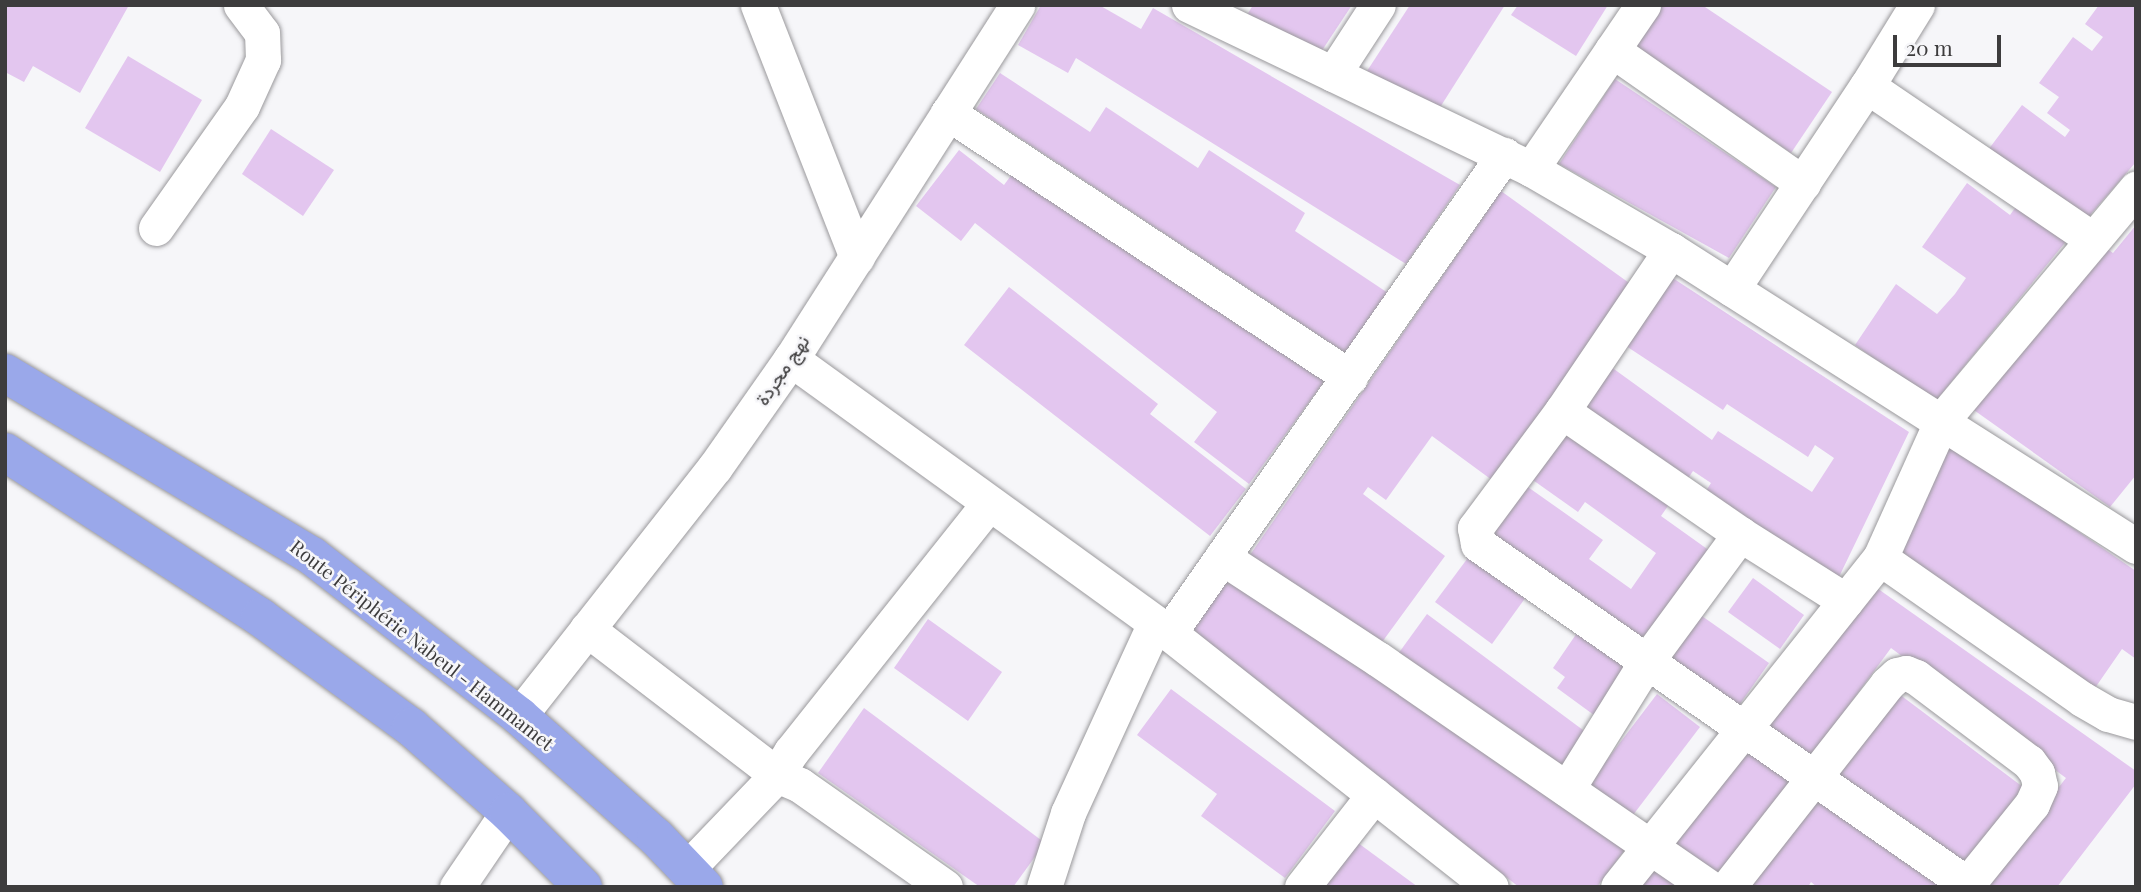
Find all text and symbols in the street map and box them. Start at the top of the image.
scale bar [1896,21,2004,65]
text: 20 m [1906,33,1953,61]
street label: نهج مجردة [750,331,814,409]
street label: Route Périphérie Nabeul - Hammamet [286,535,558,755]

